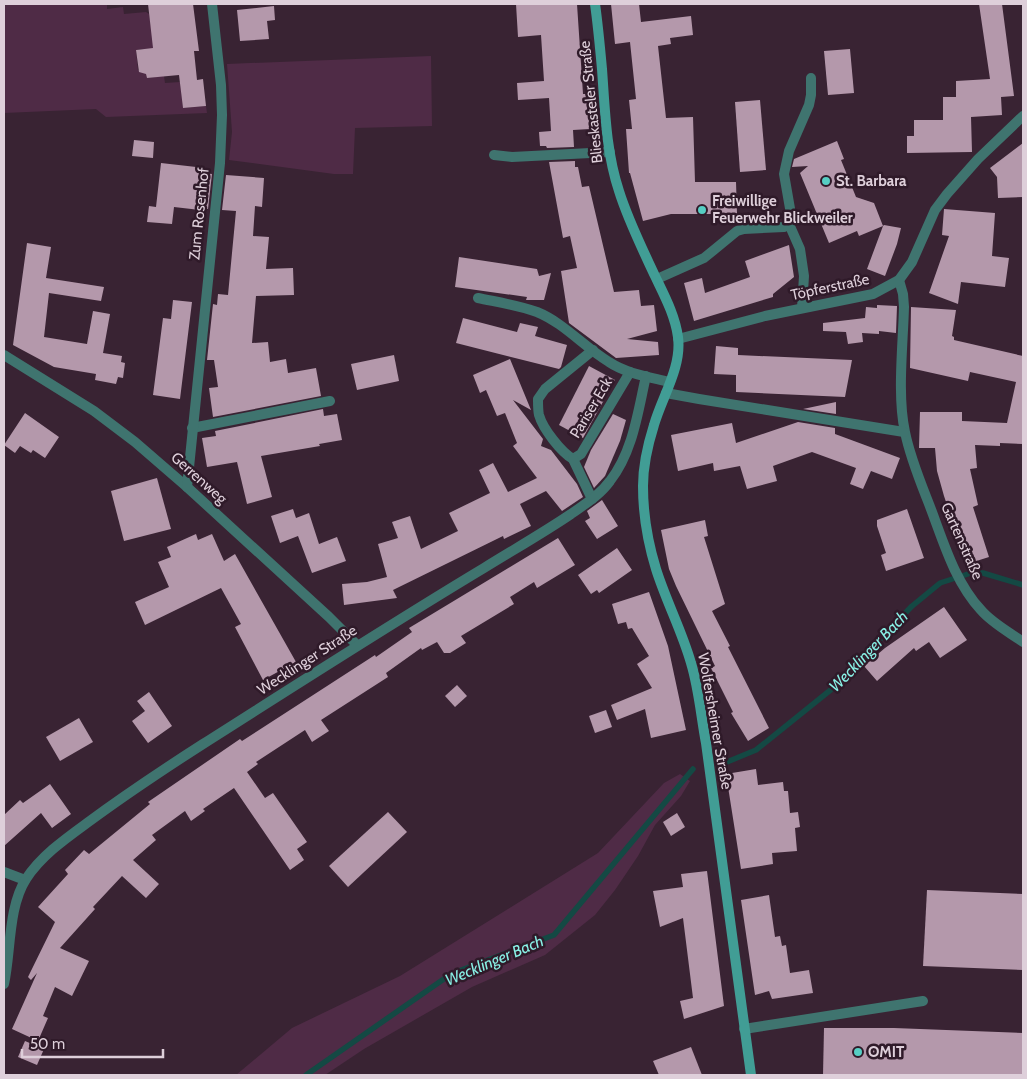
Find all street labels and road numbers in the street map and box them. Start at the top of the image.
street label: Blieskasteler Straße [576,40,606,164]
street label: Zum Rosenhof [185,167,213,261]
street label: Töpferstraße [789,270,871,304]
street label: Pariser Eck [566,374,616,441]
street label: Gerrenweg [167,448,231,508]
street label: Gartenstraße [937,500,987,583]
street label: Wecklinger Straße [254,621,360,699]
street label: Wolfersheimer Straße [694,651,736,791]

